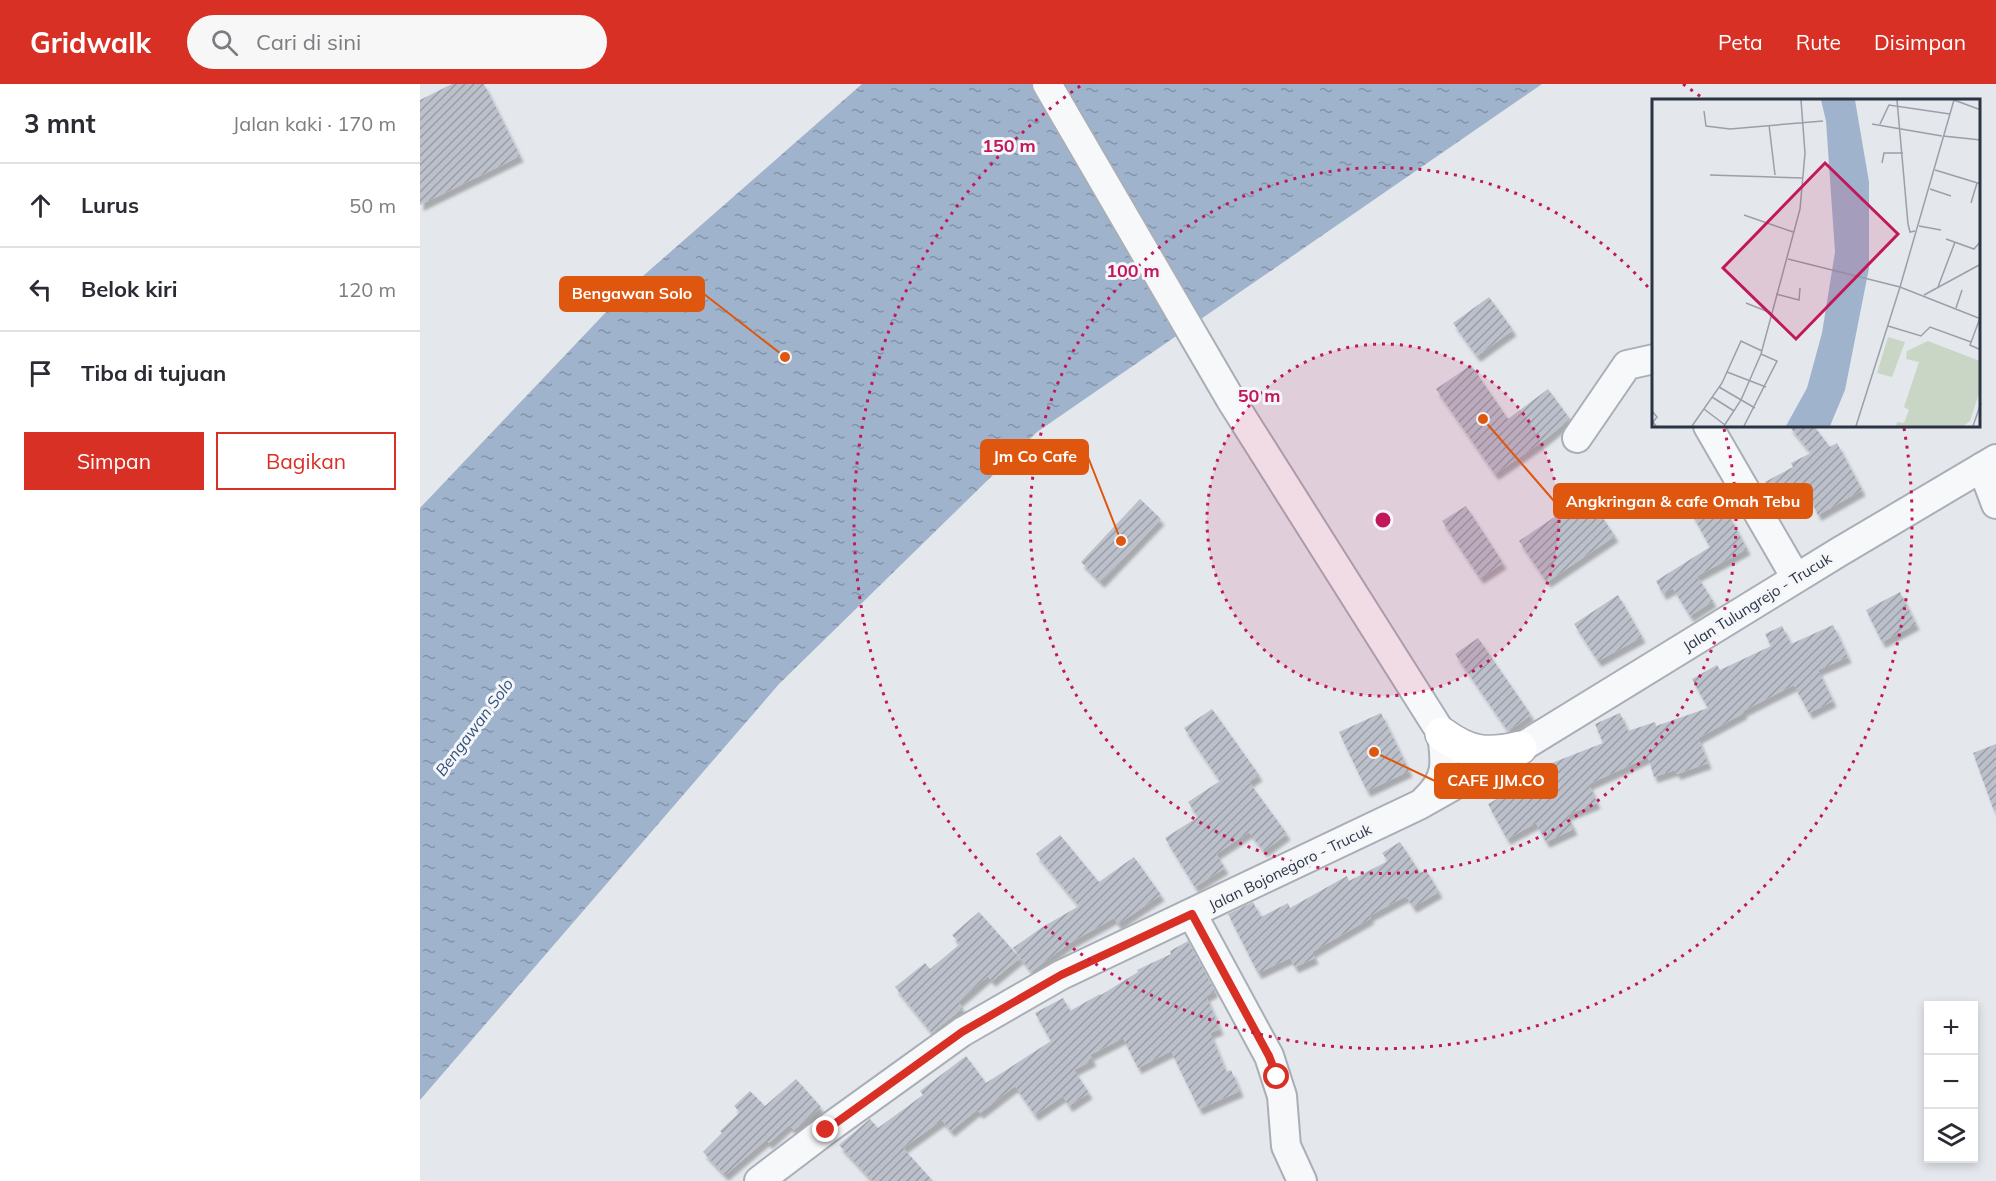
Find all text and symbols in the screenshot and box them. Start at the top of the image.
search box [187,15,607,69]
text: Gridwalk [30,25,151,60]
icon: search [208,26,241,59]
text: Cari di sini [256,28,361,56]
text: Peta [1718,29,1763,55]
text: Rute [1796,29,1841,55]
text: Disimpan [1874,29,1966,55]
inset map [1652,99,1981,428]
text: 3 mnt [24,107,96,140]
text: Jalan kaki · 170 m [233,111,396,136]
text: 150 m [982,134,1036,157]
icon: ahead [24,189,57,222]
text: Lurus [81,191,139,219]
text: 50 m [349,193,396,218]
text: 100 m [1106,259,1160,282]
icon: left [24,273,57,306]
text: Belok kiri [81,275,177,303]
text: 120 m [337,277,396,302]
callout: Bengawan Solo [560,277,704,311]
text: Bengawan Solo [572,283,692,303]
icon: arrive [24,357,57,390]
text: Tiba di tujuan [81,359,226,387]
text: 50 m [1238,384,1280,407]
button: Simpan [24,432,204,490]
button: Bagikan [216,432,396,490]
callout: Jm Co Cafe [981,440,1088,474]
text: Jm Co Cafe [993,446,1077,466]
callout: Angkringan & cafe Omah Tebu [1554,484,1812,518]
text: Angkringan & cafe Omah Tebu [1566,491,1800,511]
centre of rings [1373,510,1393,530]
street label: Jalan Tulungrejo - Trucuk [1679,548,1835,656]
water label: Bengawan Solo [431,674,517,780]
callout: CAFE JJM.CO [1435,764,1557,798]
text: CAFE JJM.CO [1447,770,1545,790]
street label: Jalan Bojonegoro - Trucuk [1206,819,1375,915]
map controls [1924,1001,1978,1163]
button: + [1924,1001,1978,1055]
button: − [1924,1055,1978,1109]
route start [1263,1063,1289,1089]
button: layers [1924,1109,1978,1163]
route end [812,1116,838,1142]

